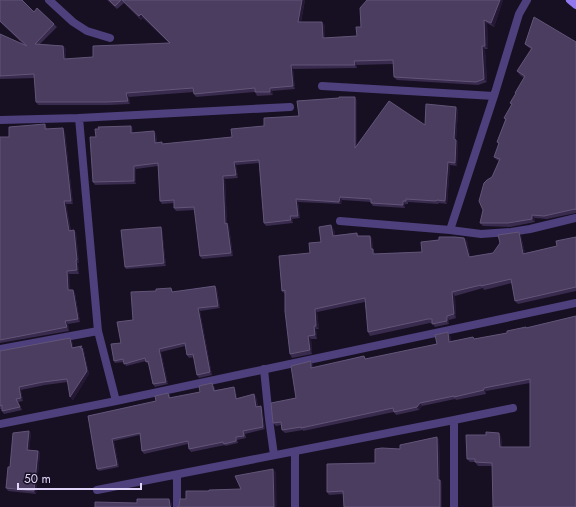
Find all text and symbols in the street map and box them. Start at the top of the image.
scale bar [18,465,141,491]
text: 50 m [24,470,51,488]

